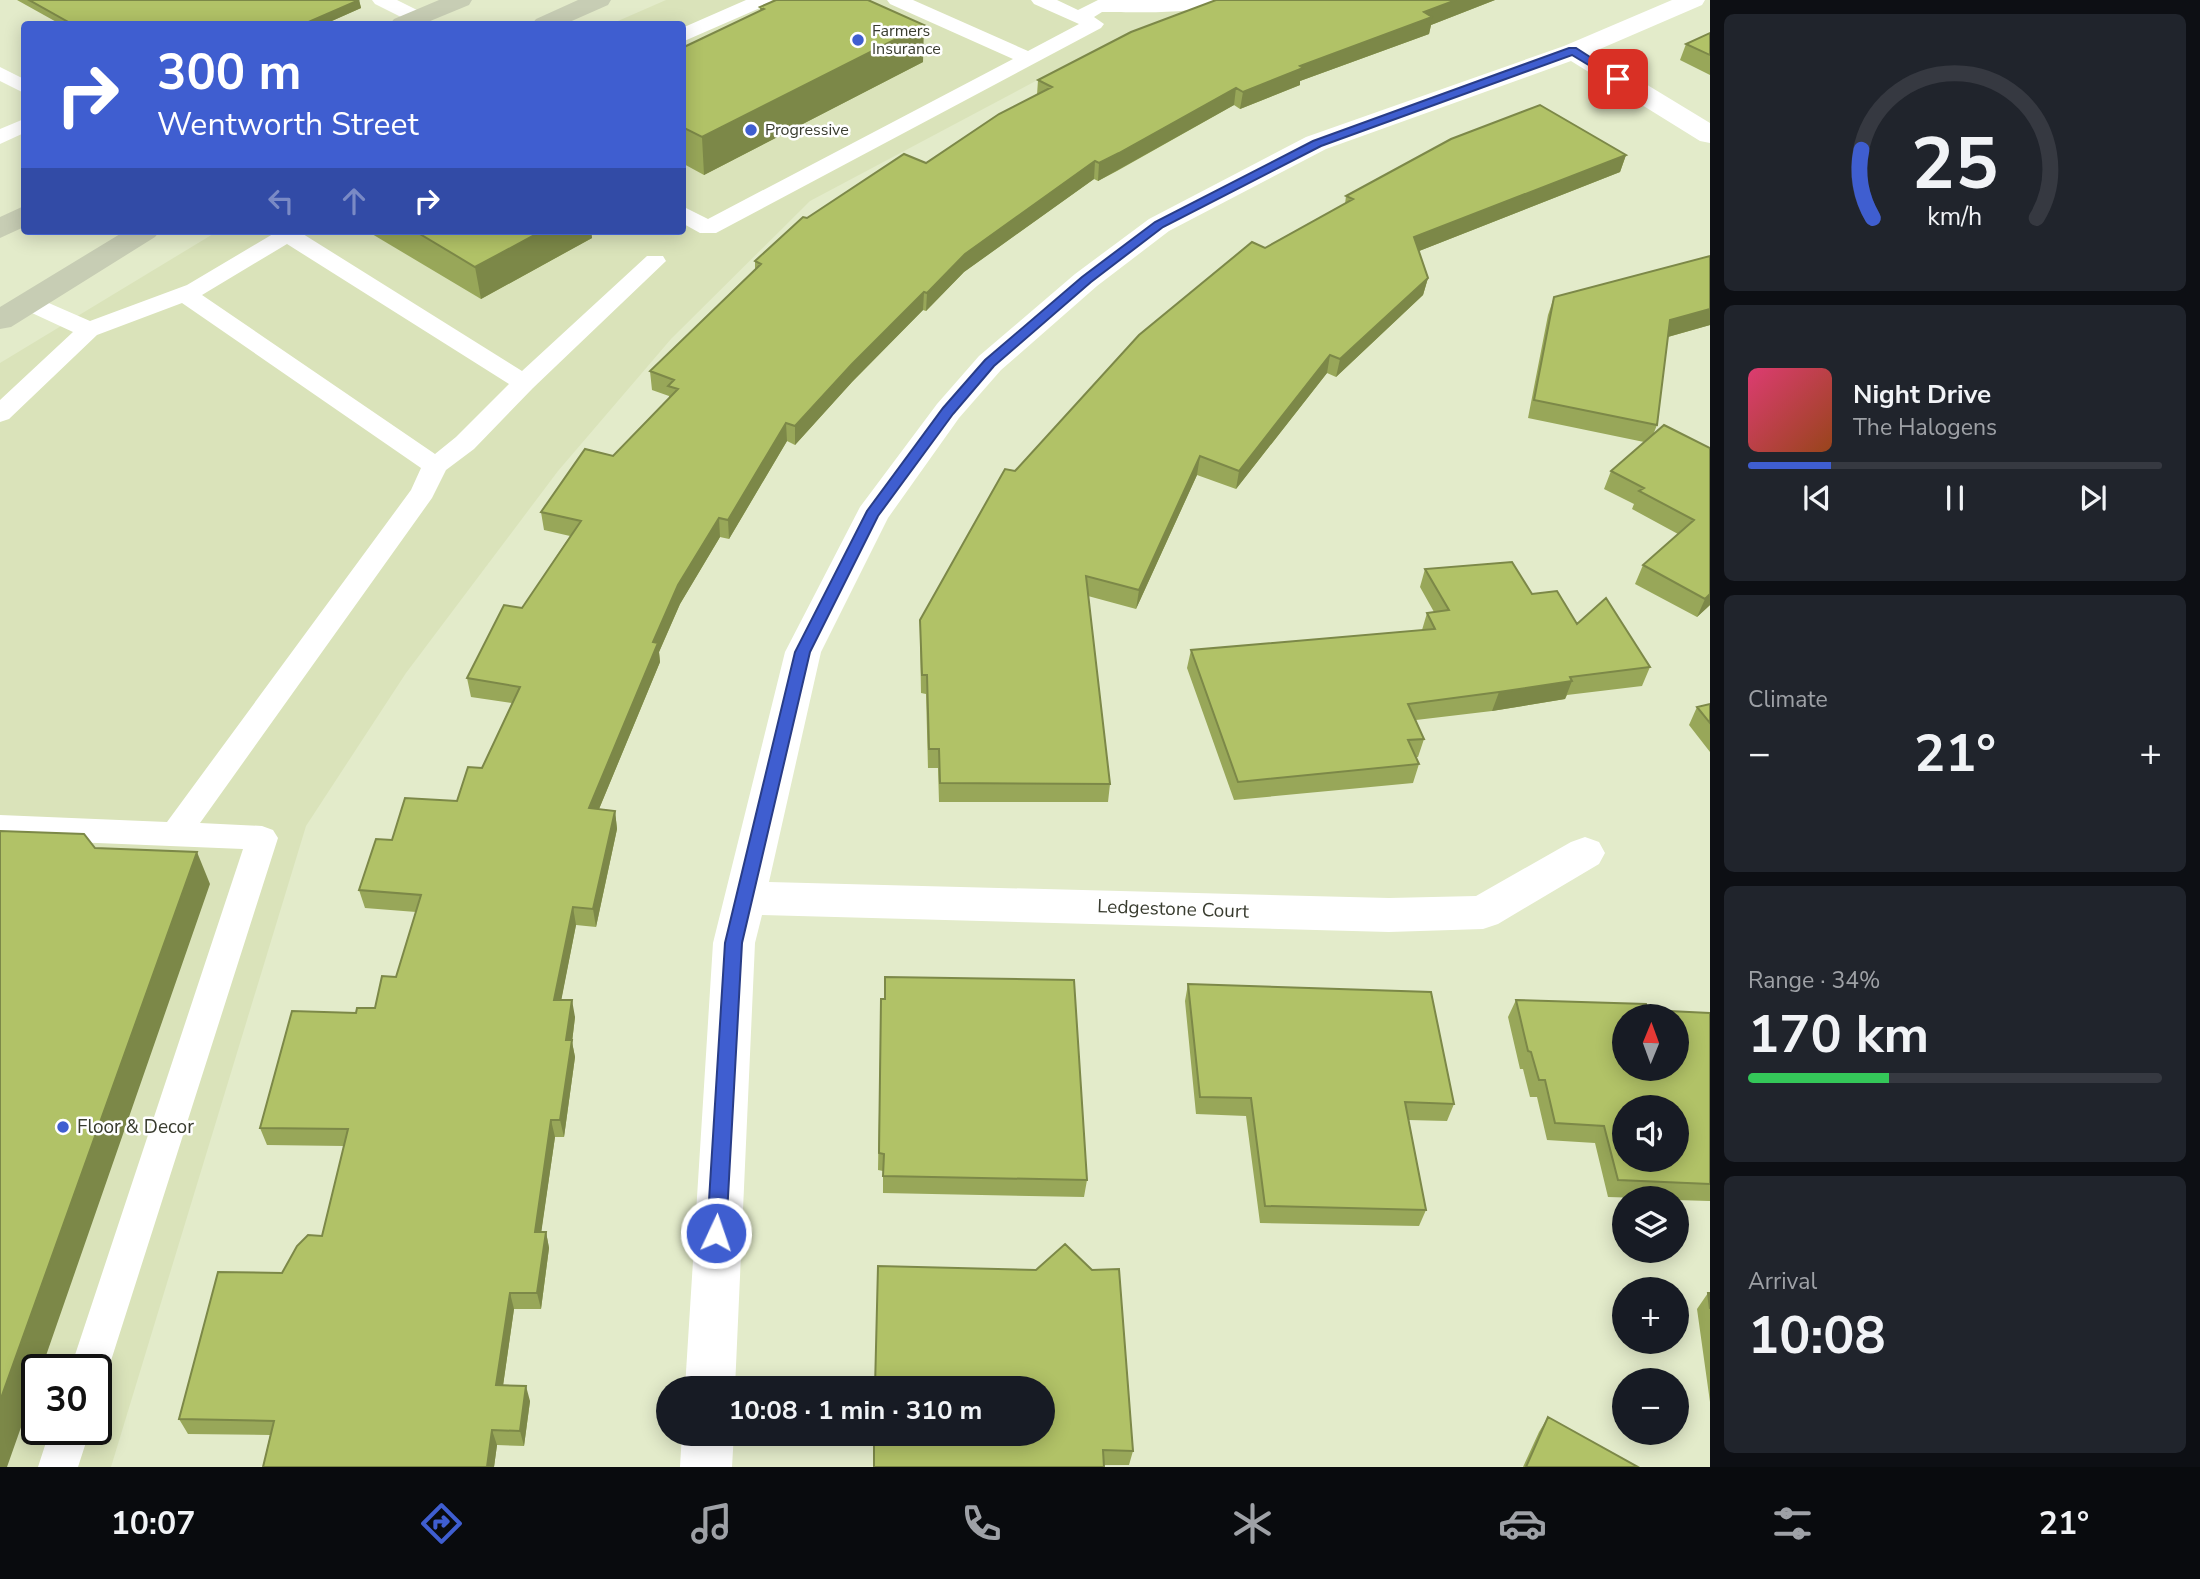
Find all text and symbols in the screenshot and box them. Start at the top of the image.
place label: Farmers Insurance [872,20,941,60]
marker: Farmers Insurance [850,32,866,48]
text: 300 m [157,39,301,106]
icon: right [42,49,133,140]
pin [1588,49,1648,109]
icon: arrive [1599,60,1637,98]
text: Wentworth Street [157,103,419,146]
text: 25 [1911,115,1999,215]
place label: Progressive [765,119,849,141]
marker: Progressive [743,122,759,138]
icon: left [262,182,300,220]
icon: ahead [335,182,373,220]
icon: right [408,182,446,220]
text: km/h [1927,200,1983,234]
text: Night Drive [1853,377,1991,412]
text: The Halogens [1853,412,1997,443]
icon: previous [1798,479,1836,517]
icon: pause [1936,479,1974,517]
icon: next [2074,479,2112,517]
text: Climate [1748,684,1828,715]
text: 21° [1914,718,1996,789]
text: − [1748,728,1771,779]
text: + [2139,728,2162,779]
street label: Ledgestone Court [1097,893,1250,925]
text: Range · 34% [1748,965,1880,996]
text: 170 km [1748,999,1929,1070]
north arrow [1612,1004,1689,1082]
map controls [1612,1004,1689,1445]
button: sound [1612,1095,1689,1172]
place label: Floor & Decor [77,1114,194,1140]
marker: Floor & Decor [55,1119,71,1135]
button: layers [1612,1186,1689,1263]
position arrow [679,1196,753,1270]
text: Arrival [1748,1266,1817,1297]
button: + [1612,1277,1689,1354]
text: 10:08 [1748,1300,1886,1371]
speed limit sign: 30 [21,1354,112,1445]
button: − [1612,1368,1689,1445]
text: 10:08 · 1 min · 310 m [729,1393,982,1428]
icon: directions [417,1499,466,1548]
icon: music [687,1499,736,1548]
icon: phone [957,1499,1006,1548]
icon: climate [1228,1499,1277,1548]
icon: car [1498,1499,1547,1548]
icon: filters [1768,1499,1817,1548]
text: 10:07 [111,1502,195,1545]
text: 21° [2039,1502,2089,1545]

